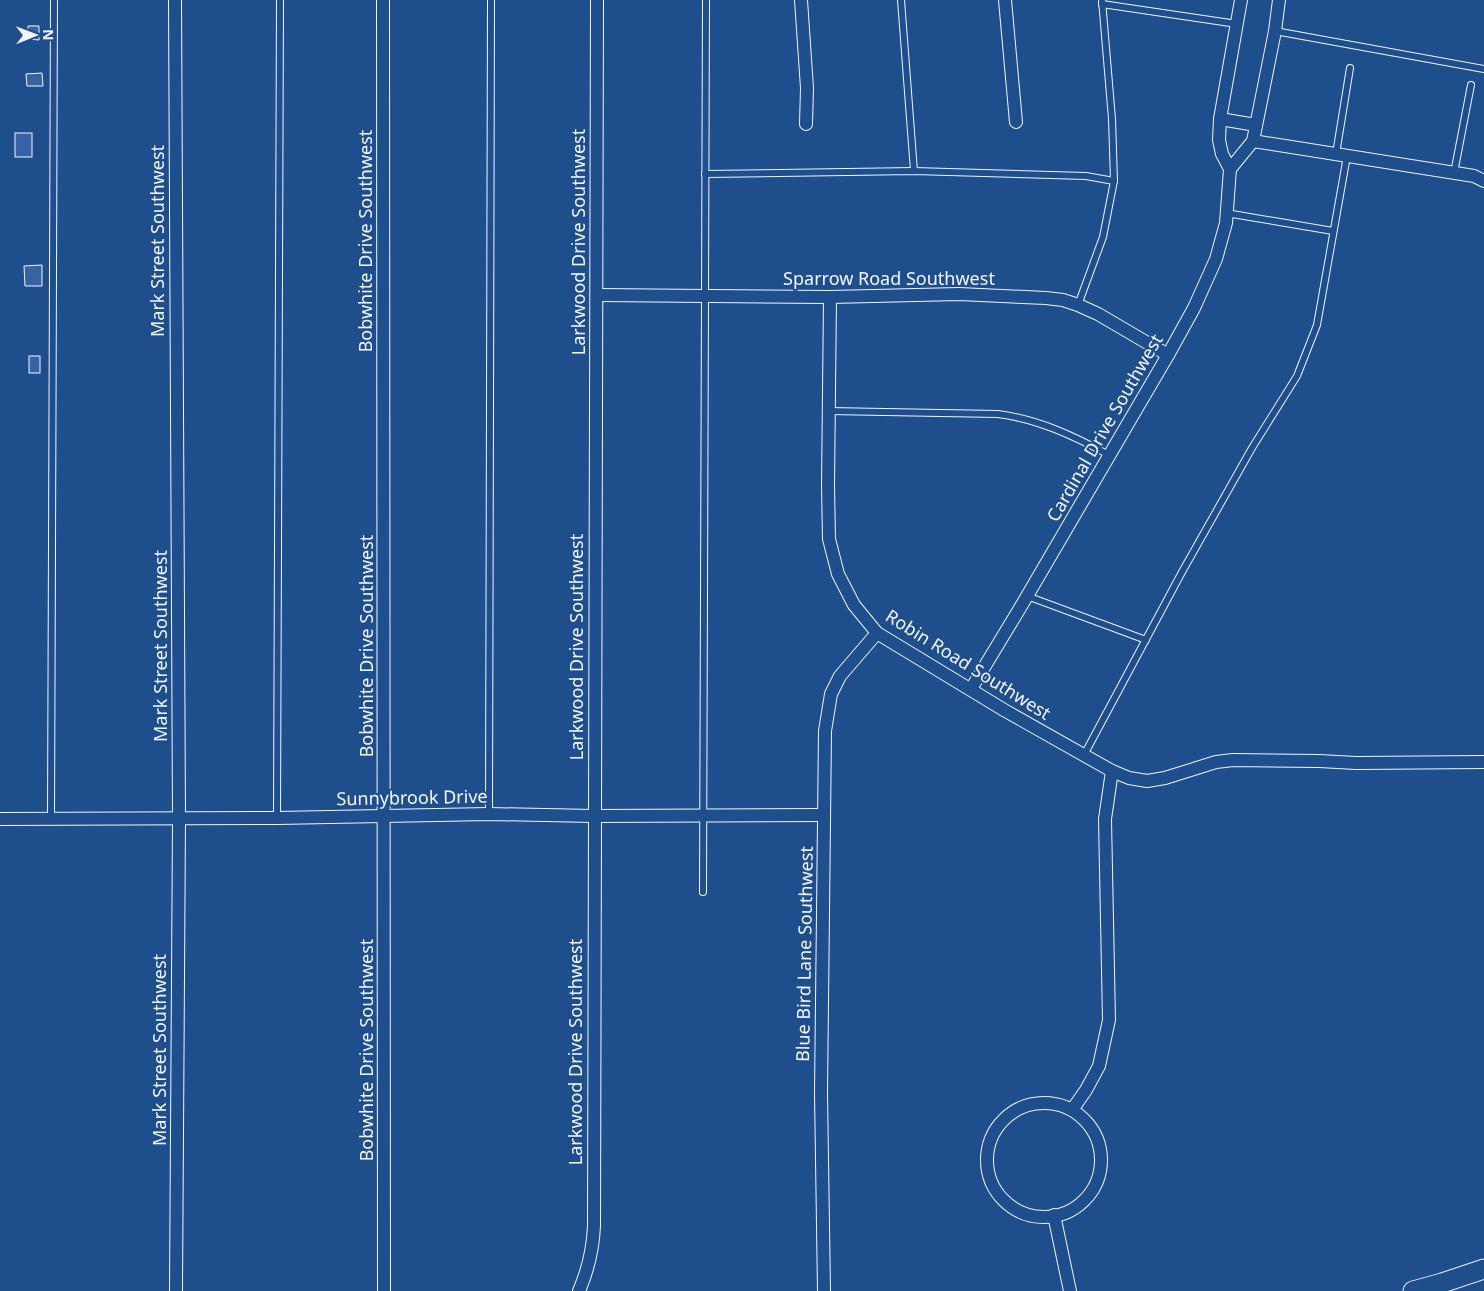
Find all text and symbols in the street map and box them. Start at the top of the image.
north arrow [10,10,60,60]
text: N [39,29,58,41]
street label: Larkwood Drive Southwest [566,128,590,355]
street label: Bobwhite Drive Southwest [353,129,377,352]
street label: Mark Street Southwest [145,144,169,337]
street label: Sparrow Road Southwest [783,266,995,290]
street label: Cardinal Drive Southwest [1041,329,1168,526]
street label: Larkwood Drive Southwest [564,533,588,760]
street label: Bobwhite Drive Southwest [354,534,378,757]
street label: Mark Street Southwest [148,549,172,742]
street label: Robin Road Southwest [881,604,1056,725]
street label: Sunnybrook Drive [336,784,488,810]
street label: Blue Bird Lane Southwest [790,845,818,1062]
street label: Bobwhite Drive Southwest [354,938,378,1161]
street label: Larkwood Drive Southwest [563,938,587,1165]
street label: Mark Street Southwest [147,953,171,1146]

